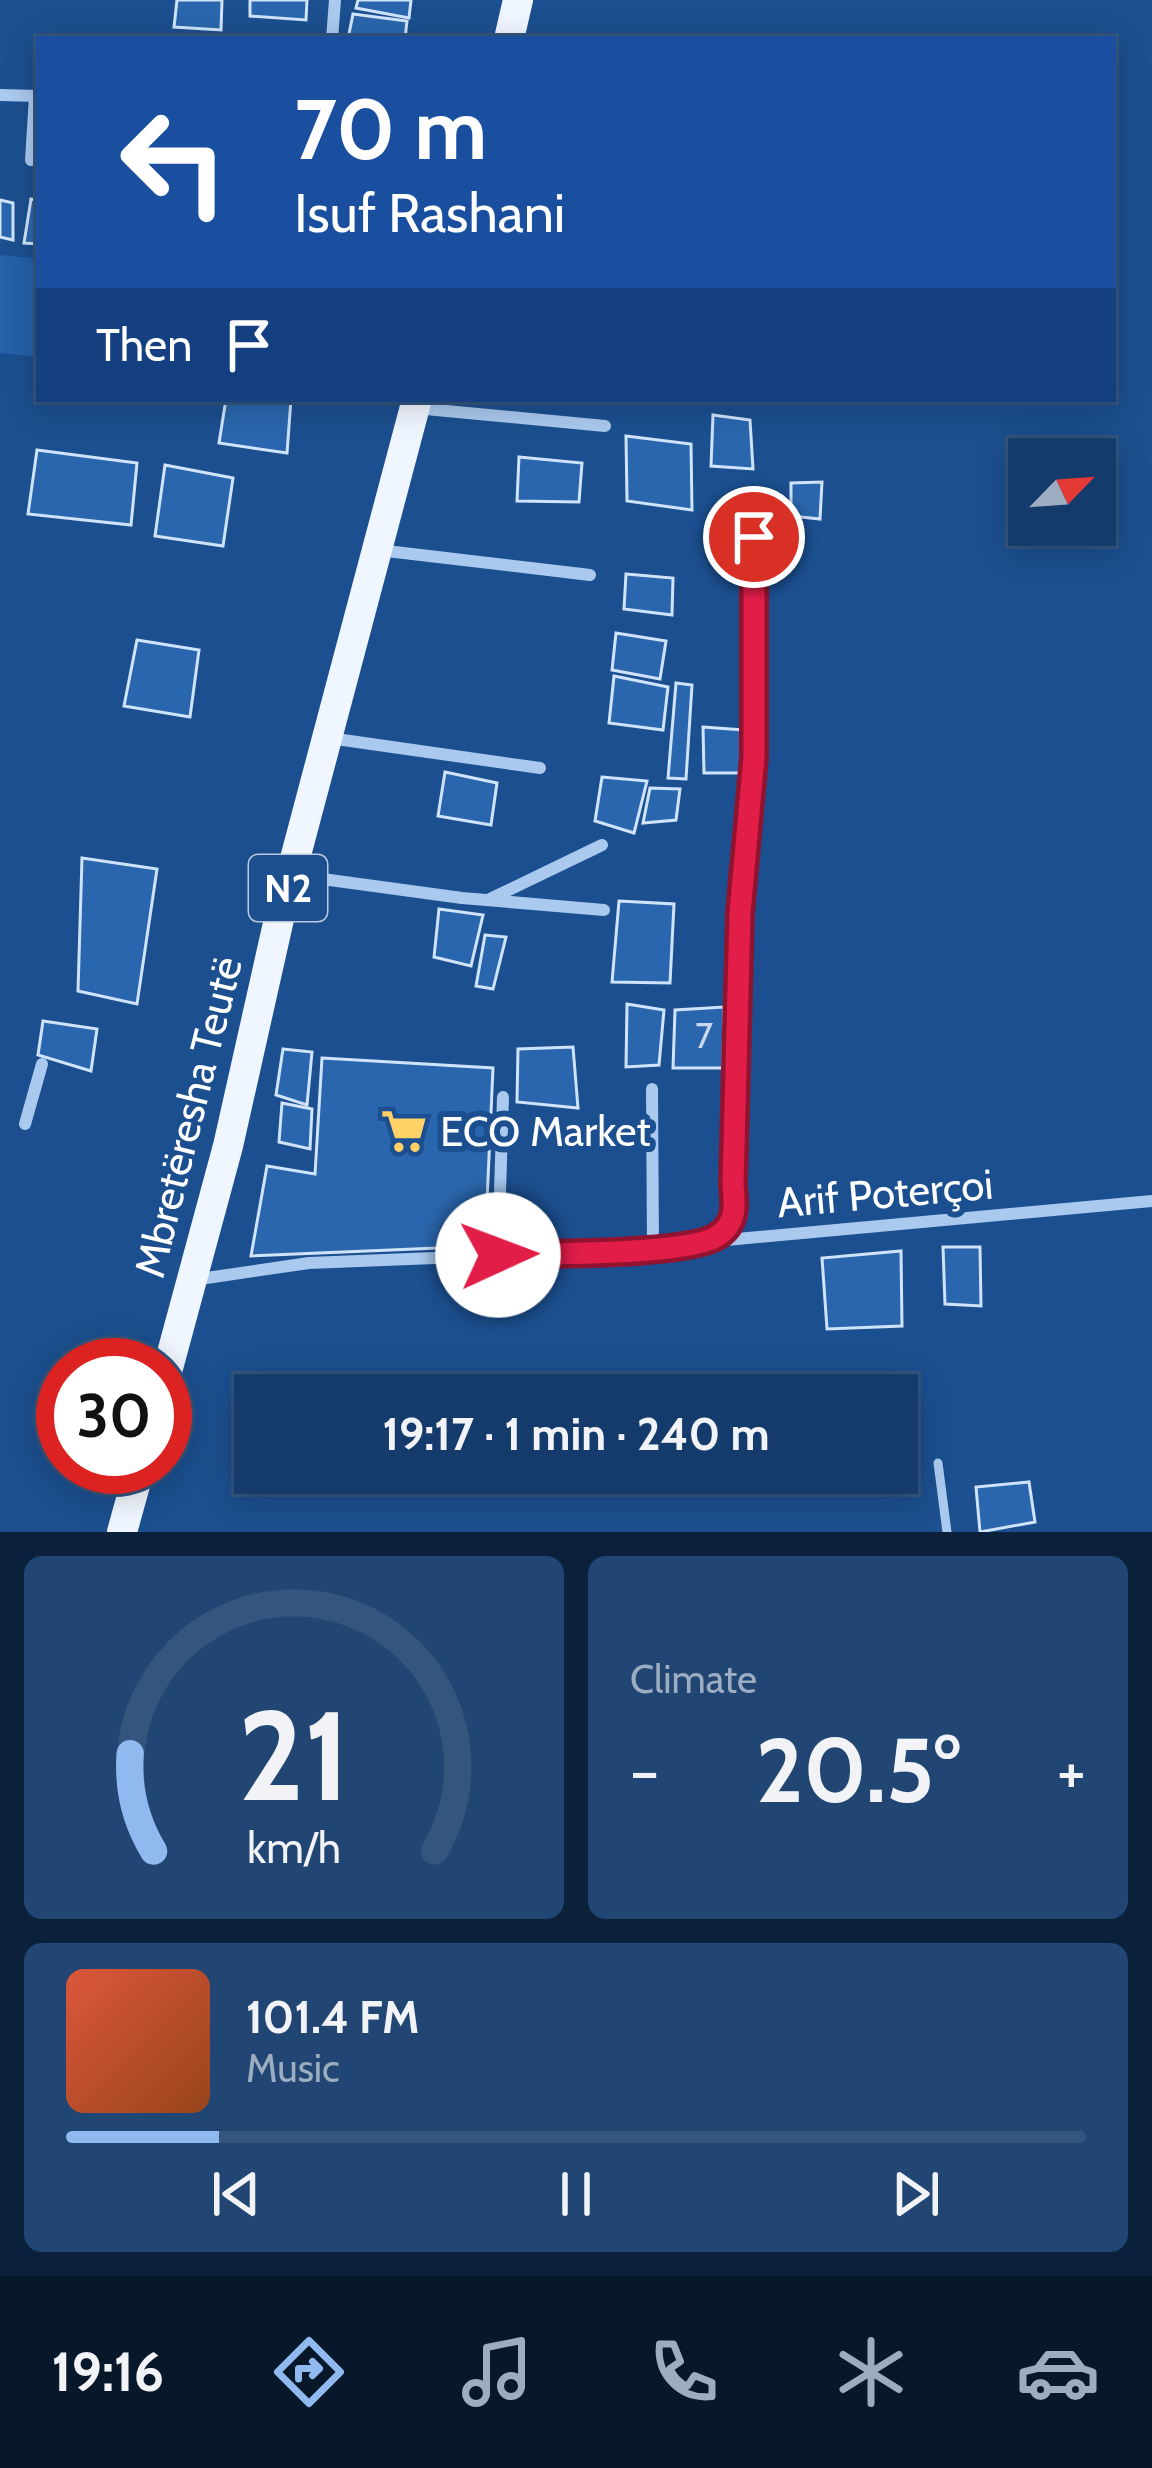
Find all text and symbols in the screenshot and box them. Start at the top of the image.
text: 70 m [294,78,487,180]
icon: left [96,84,252,240]
text: Isuf Rashani [294,180,565,246]
icon: arrive [216,312,282,378]
text: Then [96,318,192,372]
north arrow [1008,438,1116,546]
map controls [1008,438,1116,546]
pin [703,486,805,588]
icon: arrive [721,504,787,570]
road number: N2 [249,855,327,921]
street label: Mbretëresha Teutë [123,951,253,1283]
house number: 7 [695,1013,713,1057]
place label: ECO Market [440,1105,651,1157]
supermarket icon: ECO Market [379,1106,429,1156]
street label: Arif Poterçoi [775,1158,995,1228]
position arrow [435,1192,561,1318]
speed limit sign: 30 [36,1338,192,1494]
text: 19:17 · 1 min · 240 m [382,1407,770,1461]
text: Climate [630,1655,757,1703]
text: 21 [238,1680,350,1831]
text: 20.5° [756,1715,960,1825]
text: − [630,1730,659,1811]
text: + [1057,1730,1086,1811]
text: km/h [247,1821,341,1873]
text: 101.4 FM [246,1990,419,2044]
text: Music [246,2044,340,2092]
icon: previous [203,2161,269,2227]
icon: pause [543,2161,609,2227]
icon: next [883,2161,949,2227]
icon: directions [267,2330,351,2414]
icon: music [455,2330,539,2414]
icon: phone [642,2330,726,2414]
icon: climate [829,2330,913,2414]
icon: car [1016,2330,1100,2414]
text: 19:16 [52,2339,164,2405]

